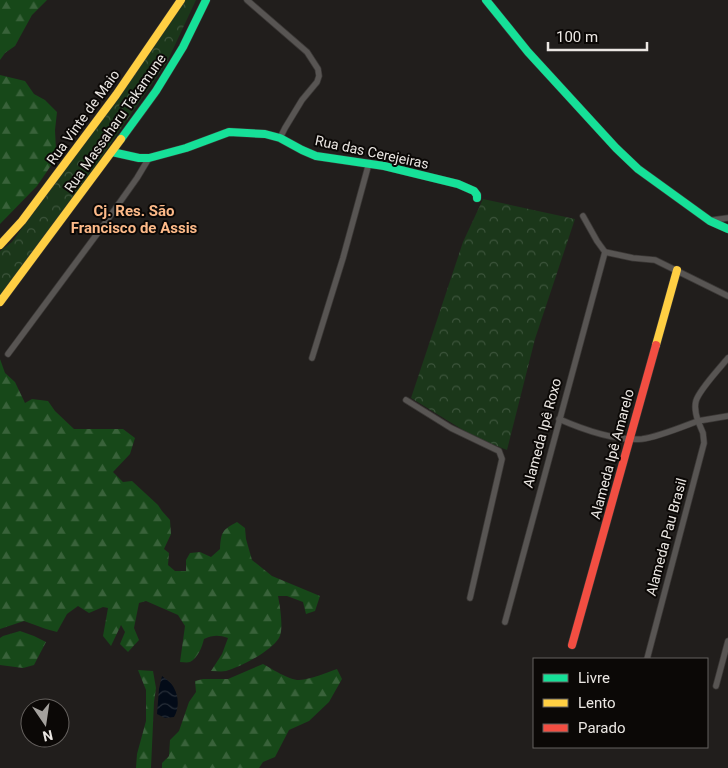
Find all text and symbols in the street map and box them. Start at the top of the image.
scale bar [548,20,647,52]
text: 100 m [556,28,598,46]
street label: Rua Massaharu Takamune [61,51,169,195]
street label: Rua Vinte de Maio [43,67,123,167]
street label: Rua das Cerejeiras [314,132,430,172]
district label: Cj. Res. São Francisco de Assis [71,202,198,237]
street label: Alameda Ipê Roxo [520,377,564,489]
street label: Alameda Ipê Amarelo [587,387,637,521]
street label: Alameda Pau Brasil [643,476,689,598]
legend [533,658,708,748]
text: Livre [578,669,610,687]
text: Lento [578,694,616,712]
north arrow [20,698,70,748]
text: Parado [578,719,626,737]
text: N [41,727,55,745]

